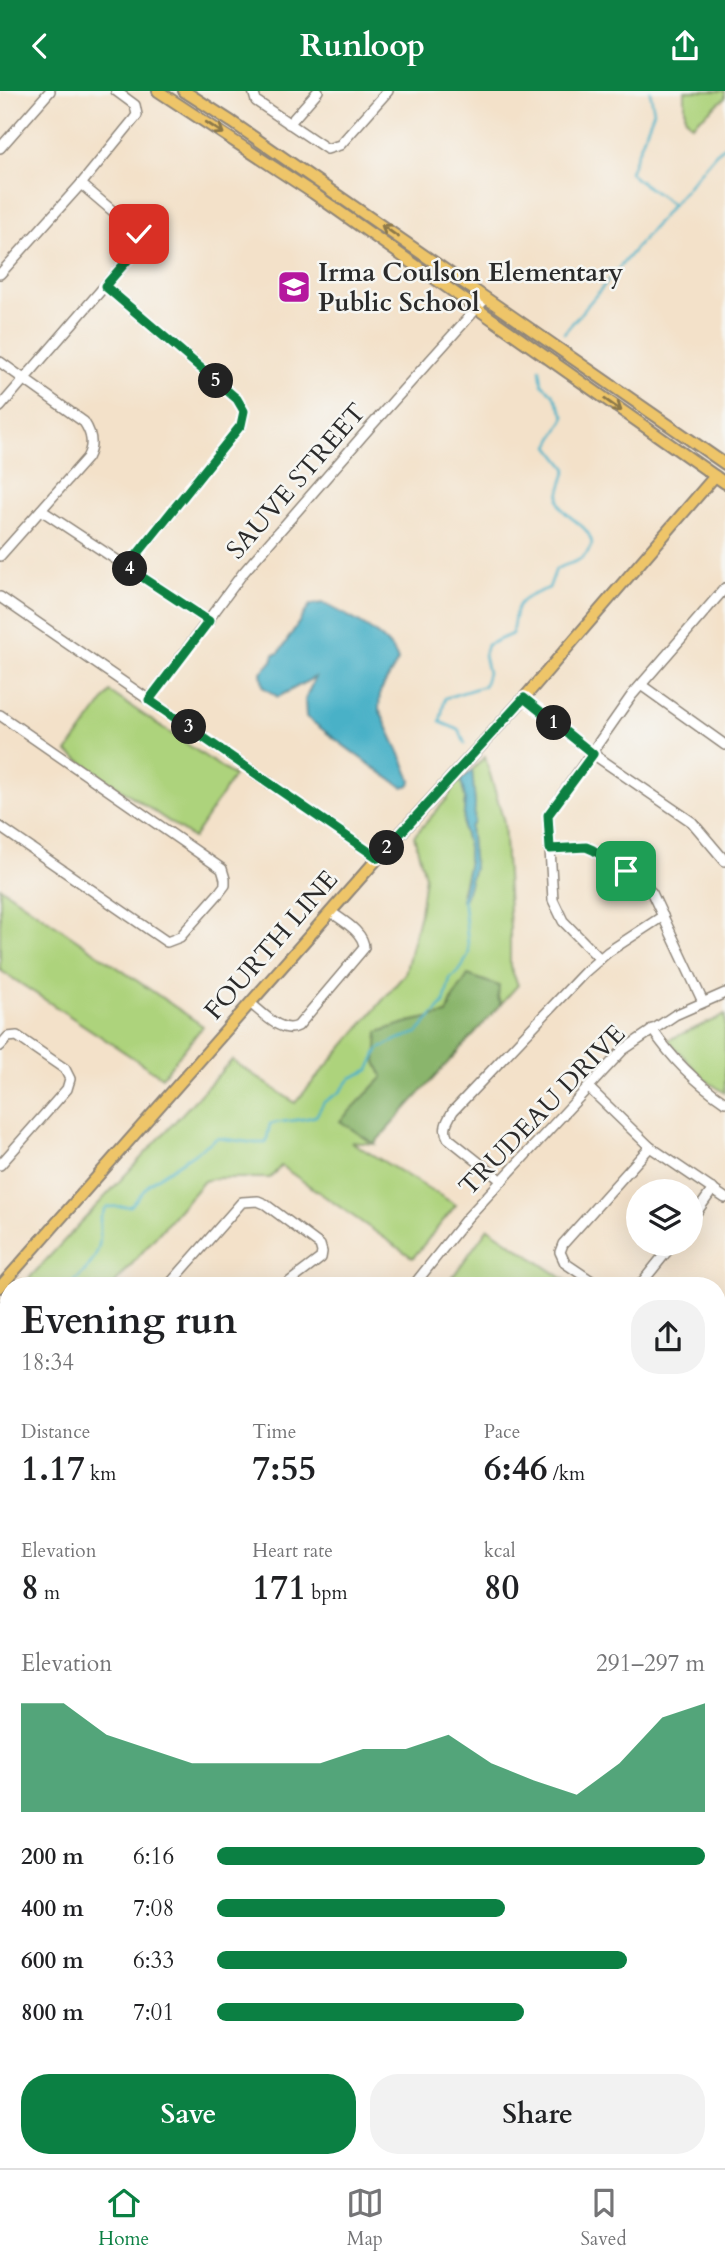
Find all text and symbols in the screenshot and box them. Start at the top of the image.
text: Runloop [300,24,425,68]
icon: back [21,27,59,65]
icon: share [666,27,704,65]
one-way arrow [205,121,224,136]
pin [109,204,169,264]
icon: check [120,215,158,253]
one-way arrow [381,224,400,238]
place label: Irma Coulson Elementary Public School [318,255,624,320]
school or university icon: Irma Coulson Elementary Public School [275,268,313,306]
pin: 5 [198,363,234,399]
text: 5 [211,367,220,393]
street label: SAUVE STREET [218,395,374,567]
one-way arrow [603,398,622,412]
pin: 4 [113,552,148,587]
text: 4 [125,555,134,581]
pin: 1 [536,705,572,741]
pin: 3 [172,709,206,745]
text: 1 [549,709,558,735]
text: 3 [184,713,193,739]
pin: 2 [370,831,404,865]
text: 2 [382,834,391,860]
pin [596,841,656,901]
icon: arrive [607,852,645,890]
street label: FOURTH LINE [196,863,346,1027]
street label: TRUDEAU DRIVE [451,1017,633,1203]
map controls [626,1179,703,1256]
button: layers [626,1179,703,1256]
text: Evening run [21,1295,237,1347]
button: share [631,1300,705,1374]
text: 18:34 [21,1347,74,1378]
text: Distance [21,1419,90,1445]
text: Time [252,1419,296,1445]
text: Pace [484,1419,520,1445]
text: 1.17 [21,1445,85,1493]
text: 7:55 [252,1445,316,1493]
text: 6:46 [484,1445,548,1493]
text: km [85,1461,116,1487]
text: /km [548,1461,585,1487]
text: Elevation [21,1538,96,1564]
text: Heart rate [252,1538,333,1564]
text: kcal [484,1538,516,1564]
text: 8 [21,1564,39,1612]
text: 171 [252,1564,306,1612]
text: 80 [484,1564,520,1612]
text: m [39,1580,60,1606]
text: bpm [306,1580,348,1606]
text: Elevation [21,1648,112,1679]
text: 291–297 m [596,1648,705,1679]
text: 200 m [21,1841,84,1872]
text: 6:16 [133,1841,174,1872]
text: 400 m [21,1893,84,1924]
text: 7:08 [133,1893,174,1924]
text: 600 m [21,1945,84,1976]
text: 6:33 [133,1945,174,1976]
text: 800 m [21,1997,84,2028]
text: 7:01 [133,1997,174,2028]
button: Save [21,2074,356,2154]
button: Share [370,2074,705,2154]
tab: Home [98,2184,149,2252]
tab: Map [346,2184,384,2252]
tab: Saved [581,2184,627,2252]

